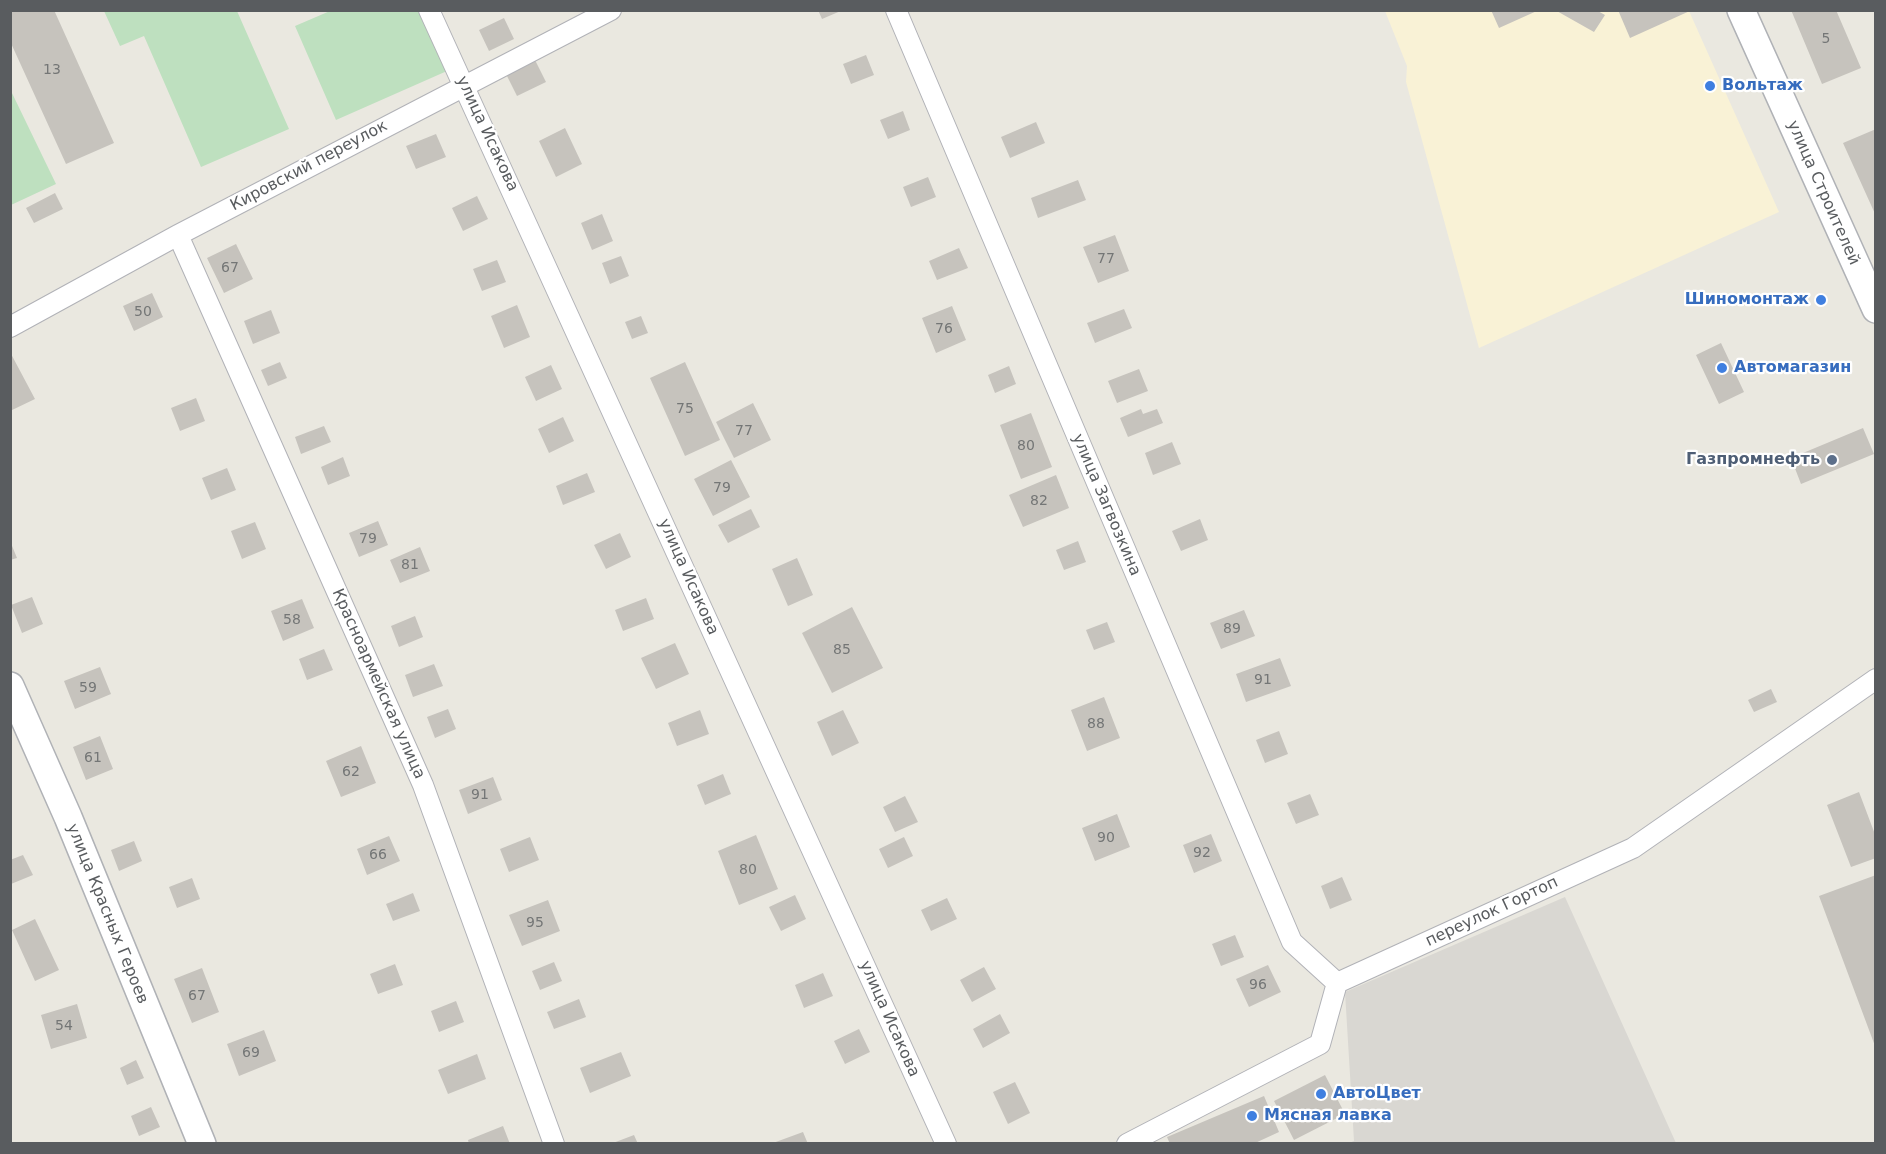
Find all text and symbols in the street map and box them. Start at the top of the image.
house number: 5 [1822,31,1830,47]
house number: 13 [43,62,61,78]
street label: улица Исакова [452,73,522,195]
place label: Вольтаж [1722,76,1803,96]
marker: Вольтаж [1703,79,1717,93]
street label: Кировский переулок [227,116,391,216]
street label: улица Строителей [1782,118,1864,268]
house number: 77 [1097,251,1115,267]
house number: 67 [221,260,239,276]
place label: Шиномонтаж [1685,290,1809,310]
marker: Шиномонтаж [1814,293,1828,307]
house number: 50 [134,304,152,320]
house number: 76 [935,321,953,337]
place label: Автомагазин [1734,358,1851,378]
marker: Автомагазин [1715,361,1729,375]
house number: 75 [676,401,694,417]
house number: 77 [735,423,753,439]
street label: улица Загвозкина [1067,431,1145,579]
house number: 80 [1017,438,1035,454]
place label: Газпромнефть [1686,450,1820,470]
marker: Газпромнефть [1825,453,1839,467]
house number: 79 [713,480,731,496]
house number: 82 [1030,493,1048,509]
street label: улица Исакова [654,516,722,638]
house number: 79 [359,531,377,547]
house number: 81 [401,557,419,573]
street label: Красноармейская улица [327,586,429,782]
house number: 58 [283,612,301,628]
house number: 89 [1223,621,1241,637]
house number: 85 [833,642,851,658]
house number: 91 [1254,672,1272,688]
house number: 59 [79,680,97,696]
house number: 88 [1087,716,1105,732]
house number: 61 [84,750,102,766]
house number: 62 [342,764,360,780]
house number: 91 [471,787,489,803]
street label: улица Красных Героев [62,821,152,1007]
house number: 90 [1097,830,1115,846]
house number: 92 [1193,845,1211,861]
house number: 66 [369,847,387,863]
house number: 80 [739,862,757,878]
street label: переулок Гортоп [1423,873,1561,951]
house number: 95 [526,915,544,931]
street label: улица Исакова [855,958,923,1080]
house number: 96 [1249,977,1267,993]
house number: 67 [188,988,206,1004]
house number: 54 [55,1018,73,1034]
house number: 69 [242,1045,260,1061]
place label: АвтоЦвет [1333,1084,1421,1104]
marker: АвтоЦвет [1314,1087,1328,1101]
place label: Мясная лавка [1264,1106,1392,1126]
marker: Мясная лавка [1245,1109,1259,1123]

